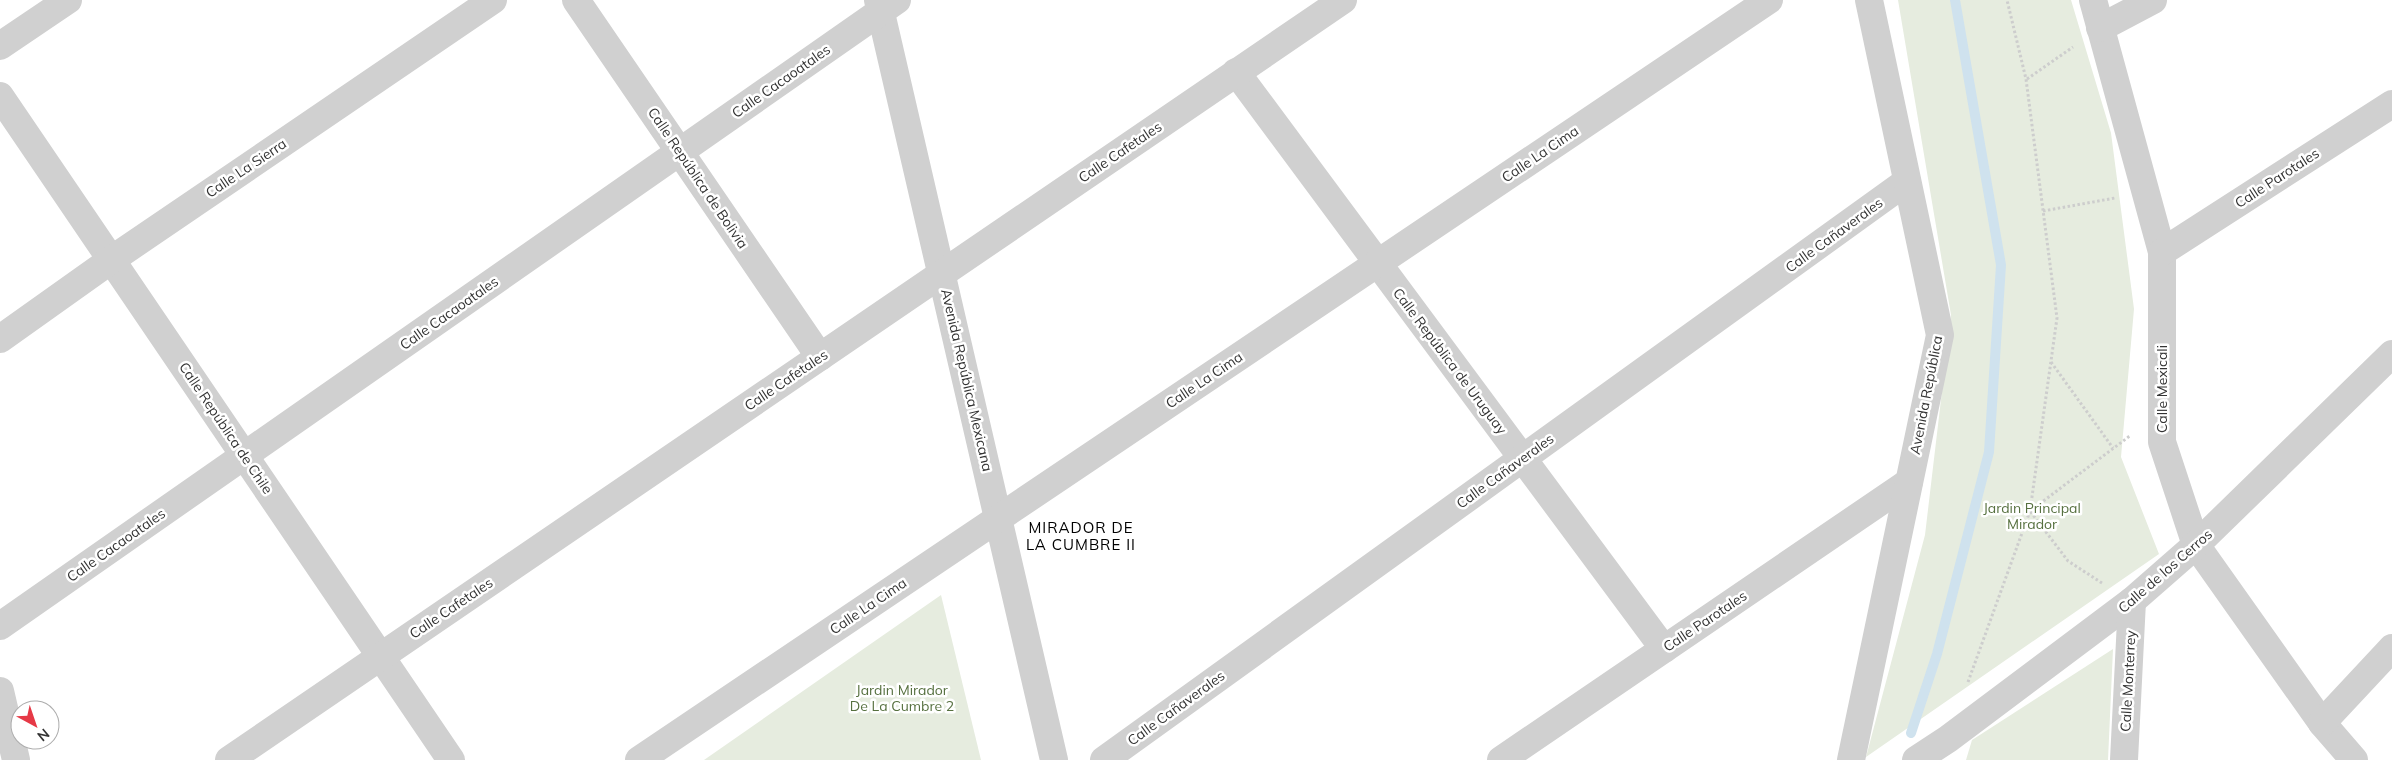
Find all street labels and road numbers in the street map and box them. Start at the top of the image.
street label: Calle Cacaoatales [728,40,834,122]
street label: Calle República de Bolivia [644,104,752,252]
street label: Calle Cafetales [1075,117,1165,187]
street label: Calle La Cima [1498,122,1582,186]
street label: Calle La Sierra [202,134,290,202]
street label: Calle Parotales [2231,144,2323,212]
street label: Calle Cañaverales [1782,194,1886,276]
street label: Calle Cacaoatales [396,272,502,354]
street label: Calle República de Uruguay [1389,284,1511,438]
street label: Avenida República Mexicana [937,287,997,473]
street label: Avenida República [1906,334,1946,456]
street label: Calle Cafetales [741,345,831,415]
street label: Calle Mexicali [2153,345,2171,433]
street label: Calle La Cima [1162,348,1246,412]
street label: Calle República de Chile [175,359,277,497]
street label: Calle Cañaverales [1453,430,1557,512]
street label: Calle Cacaoatales [63,504,169,586]
street label: Calle de los Cerros [2114,525,2216,617]
street label: Calle Cafetales [406,573,496,643]
street label: Calle La Cima [826,574,910,638]
street label: Calle Parotales [1660,586,1750,656]
street label: Calle Monterrey [2116,629,2140,732]
street label: Calle Cañaverales [1124,667,1228,749]

